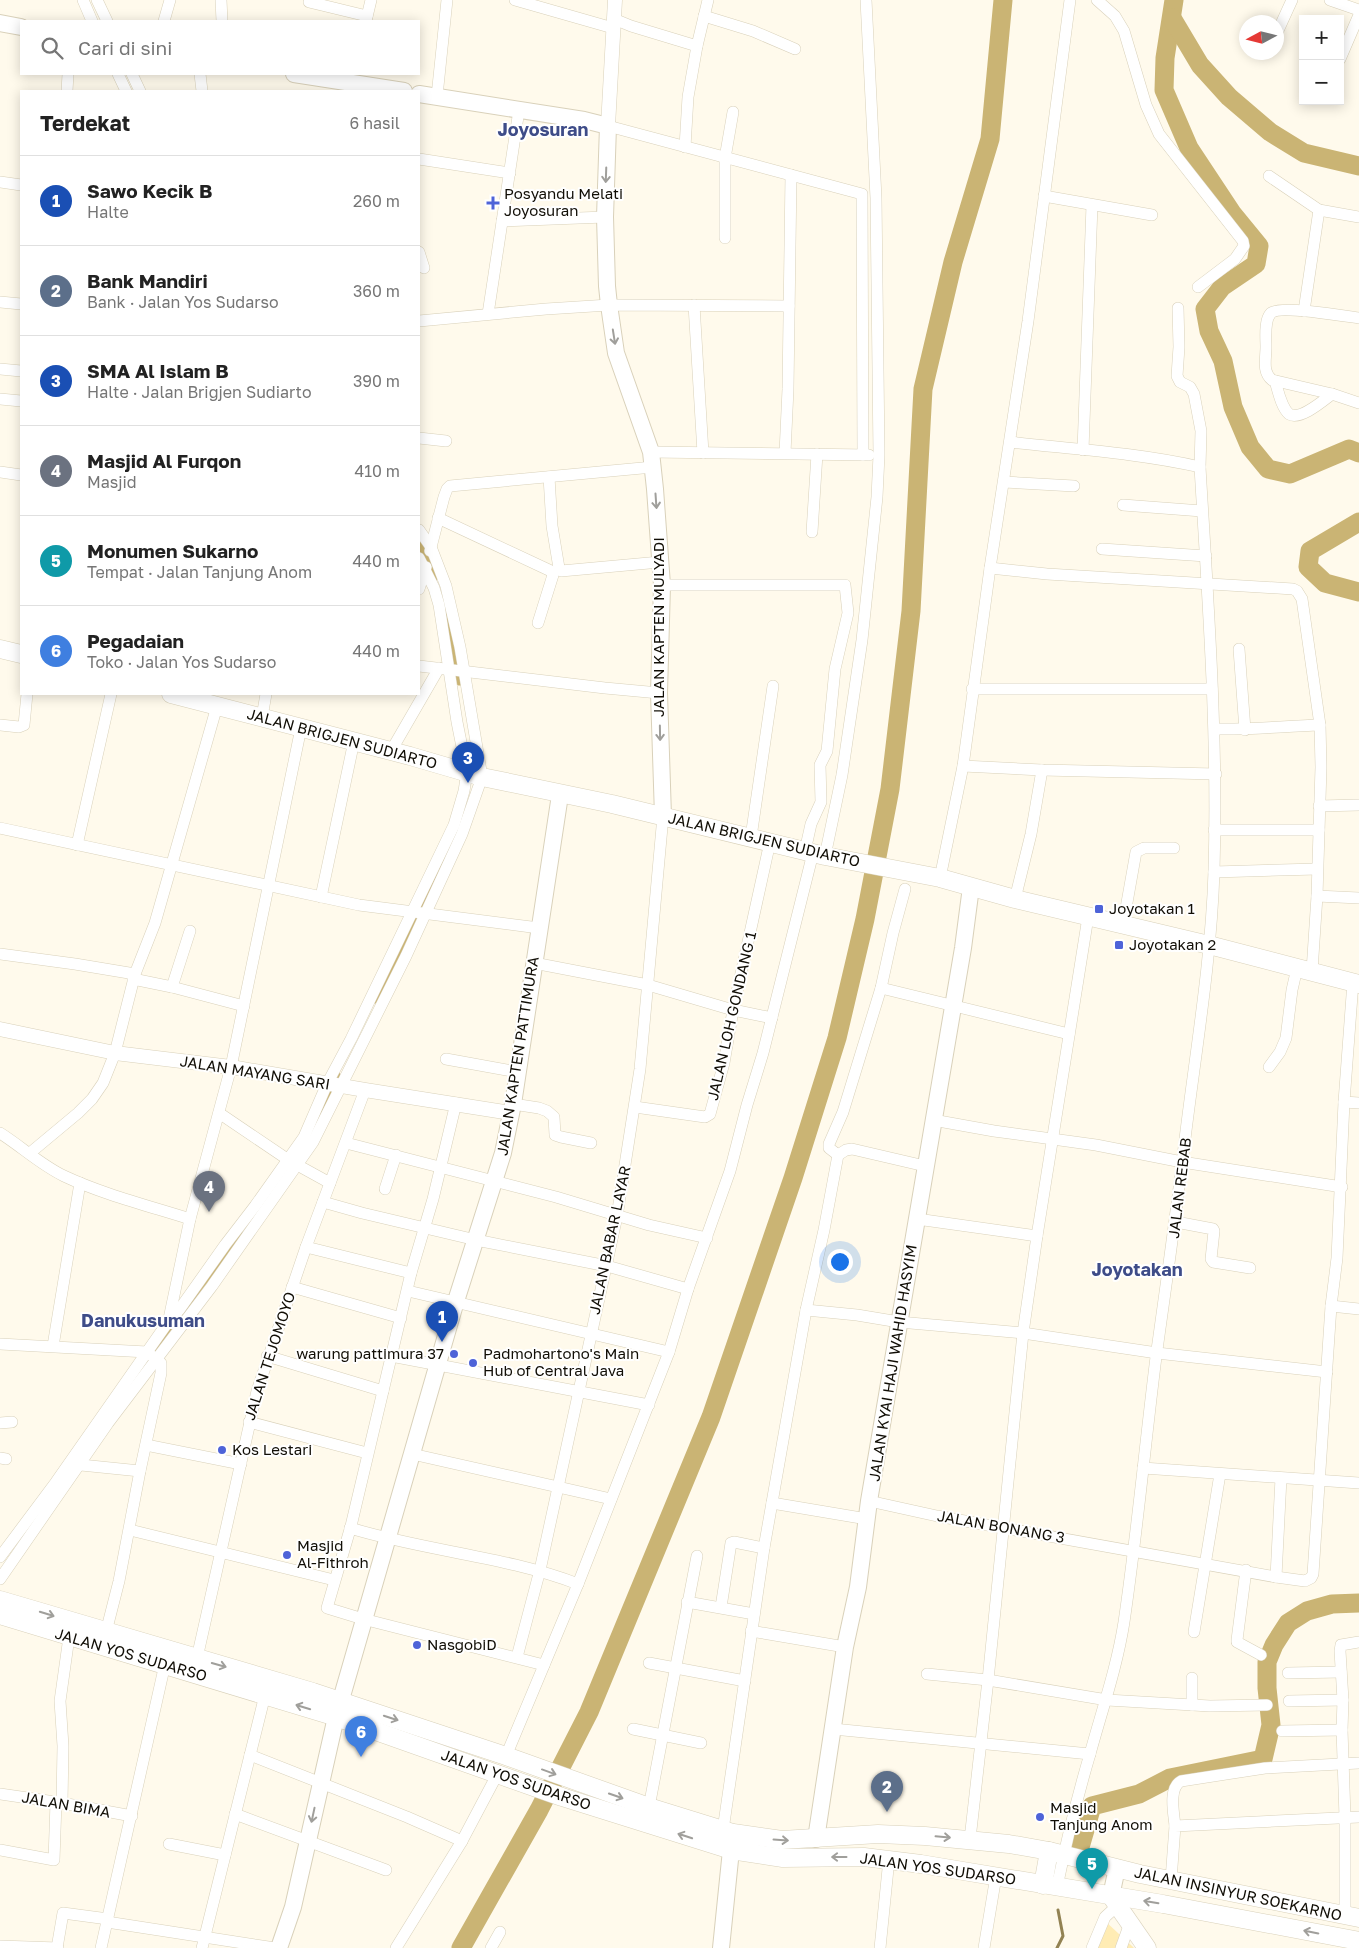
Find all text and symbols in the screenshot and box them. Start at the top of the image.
north arrow [1239,15,1284,60]
map controls [1299,15,1344,105]
button: + [1299,15,1344,60]
search box [20,20,420,75]
icon: search [38,34,66,62]
text: Cari di sini [78,36,172,59]
button: − [1299,60,1344,105]
text: Terdekat [40,110,130,136]
text: 6 hasil [350,113,400,133]
district label: Joyosuran [498,118,589,140]
one-way arrow [601,166,611,183]
text: Sawo Kecik B [87,179,212,202]
place label: Posyandu Melati Joyosuran [504,184,623,219]
text: 1 [52,191,60,211]
text: 260 m [353,191,400,211]
marker: Posyandu Melati Joyosuran [486,196,500,210]
text: Halte [87,202,129,222]
text: Bank Mandiri [87,269,208,292]
text: 2 [51,281,61,301]
text: 360 m [353,281,400,301]
text: Bank · Jalan Yos Sudarso [87,292,279,312]
one-way arrow [609,329,619,345]
text: SMA Al Islam B [87,359,229,382]
text: 3 [51,371,61,391]
text: 390 m [353,371,400,391]
text: Halte · Jalan Brigjen Sudiarto [87,382,312,402]
text: Masjid Al Furqon [87,449,241,472]
text: 4 [51,461,61,481]
text: 410 m [354,461,400,481]
text: Masjid [87,472,137,492]
one-way arrow [651,493,661,509]
street label: JALAN KAPTEN MULYADI [649,537,667,717]
text: Monumen Sukarno [87,539,258,562]
text: 5 [51,551,61,571]
text: 440 m [352,551,400,571]
text: Tempat · Jalan Tanjung Anom [87,562,312,582]
text: Pegadaian [87,629,184,652]
text: 6 [51,641,61,661]
text: 440 m [352,641,400,661]
text: Toko · Jalan Yos Sudarso [87,652,276,672]
street label: JALAN BRIGJEN SUDIARTO [245,704,439,772]
one-way arrow [655,724,665,741]
pin: 3 [452,742,484,783]
street label: JALAN BRIGJEN SUDIARTO [667,808,862,870]
place label: Joyotakan 1 [1109,899,1195,917]
marker: Joyotakan 1 [1093,903,1105,915]
street label: JALAN LOH GONDANG 1 [703,930,759,1102]
place label: Joyotakan 2 [1129,935,1216,953]
marker: Joyotakan 2 [1113,939,1125,951]
street label: JALAN KAPTEN PATTIMURA [492,955,542,1157]
street label: JALAN MAYANG SARI [179,1051,332,1093]
street label: JALAN REBAB [1164,1136,1194,1239]
street label: JALAN BABAR LAYAR [584,1164,634,1316]
pin: 4 [193,1171,225,1212]
street label: JALAN KYAI HAJI WAHID HASYIM [864,1243,920,1482]
your location [827,1249,853,1275]
district label: Joyotakan [1091,1258,1183,1280]
street label: JALAN TEJOMOYO [240,1289,298,1422]
pin: 1 [426,1301,458,1342]
district label: Danukusuman [81,1309,205,1331]
place label: warung pattimura 37 [296,1344,444,1362]
place label: Padmohartono's Main Hub of Central Java [483,1344,639,1379]
marker: warung pattimura 37 [448,1348,460,1360]
marker: Padmohartono's Main Hub of Central Java [467,1357,479,1369]
place label: Kos Lestari [232,1440,312,1458]
marker: Kos Lestari [216,1444,228,1456]
street label: JALAN BONANG 3 [936,1506,1066,1546]
place label: Masjid Al-Fithroh [297,1536,369,1571]
marker: Masjid Al-Fithroh [281,1549,293,1561]
one-way arrow [38,1610,54,1620]
street label: JALAN YOS SUDARSO [53,1624,209,1684]
place label: NasgobiD [427,1635,497,1653]
marker: NasgobiD [411,1639,423,1651]
one-way arrow [211,1660,227,1670]
one-way arrow [295,1701,311,1711]
one-way arrow [383,1713,399,1723]
pin: 6 [345,1716,377,1757]
street label: JALAN YOS SUDARSO [439,1745,594,1813]
one-way arrow [541,1768,557,1777]
pin: 2 [871,1771,903,1812]
street label: JALAN BIMA [20,1787,112,1821]
one-way arrow [607,1791,623,1801]
place label: Masjid Tanjung Anom [1050,1798,1153,1833]
one-way arrow [308,1807,318,1823]
marker: Masjid Tanjung Anom [1034,1811,1046,1823]
one-way arrow [677,1831,693,1841]
one-way arrow [935,1832,951,1842]
one-way arrow [773,1835,789,1844]
street label: JALAN YOS SUDARSO [859,1848,1017,1888]
pin: 5 [1076,1848,1108,1889]
one-way arrow [832,1852,848,1862]
street label: JALAN INSINYUR SOEKARNO [1133,1862,1344,1924]
one-way arrow [1144,1897,1160,1907]
one-way arrow [1304,1926,1320,1936]

